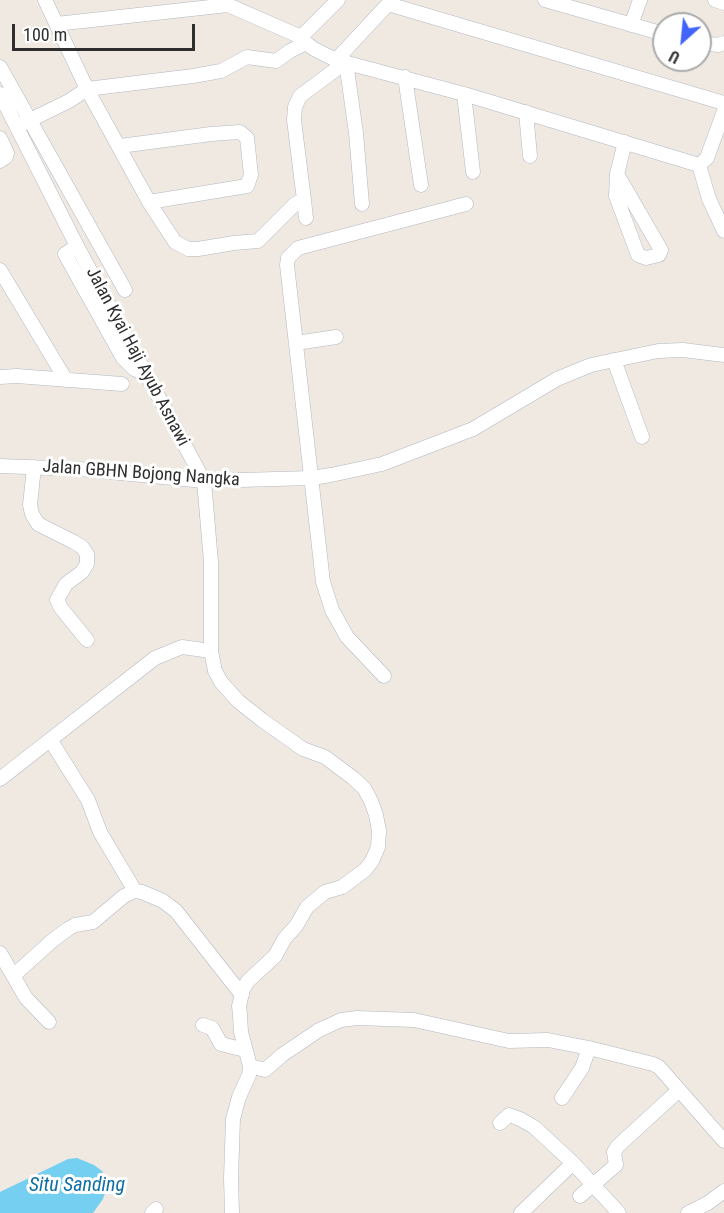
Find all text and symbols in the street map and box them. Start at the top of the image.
scale bar [15,12,198,50]
north arrow [652,12,712,72]
text: 100 m [23,24,67,45]
text: U [666,46,683,67]
street label: Jalan Kyai Haji Ayub Asnawi [81,264,193,450]
street label: Jalan GBHN Bojong Nangka [42,456,240,492]
water label: Situ Sanding [29,1174,125,1198]

